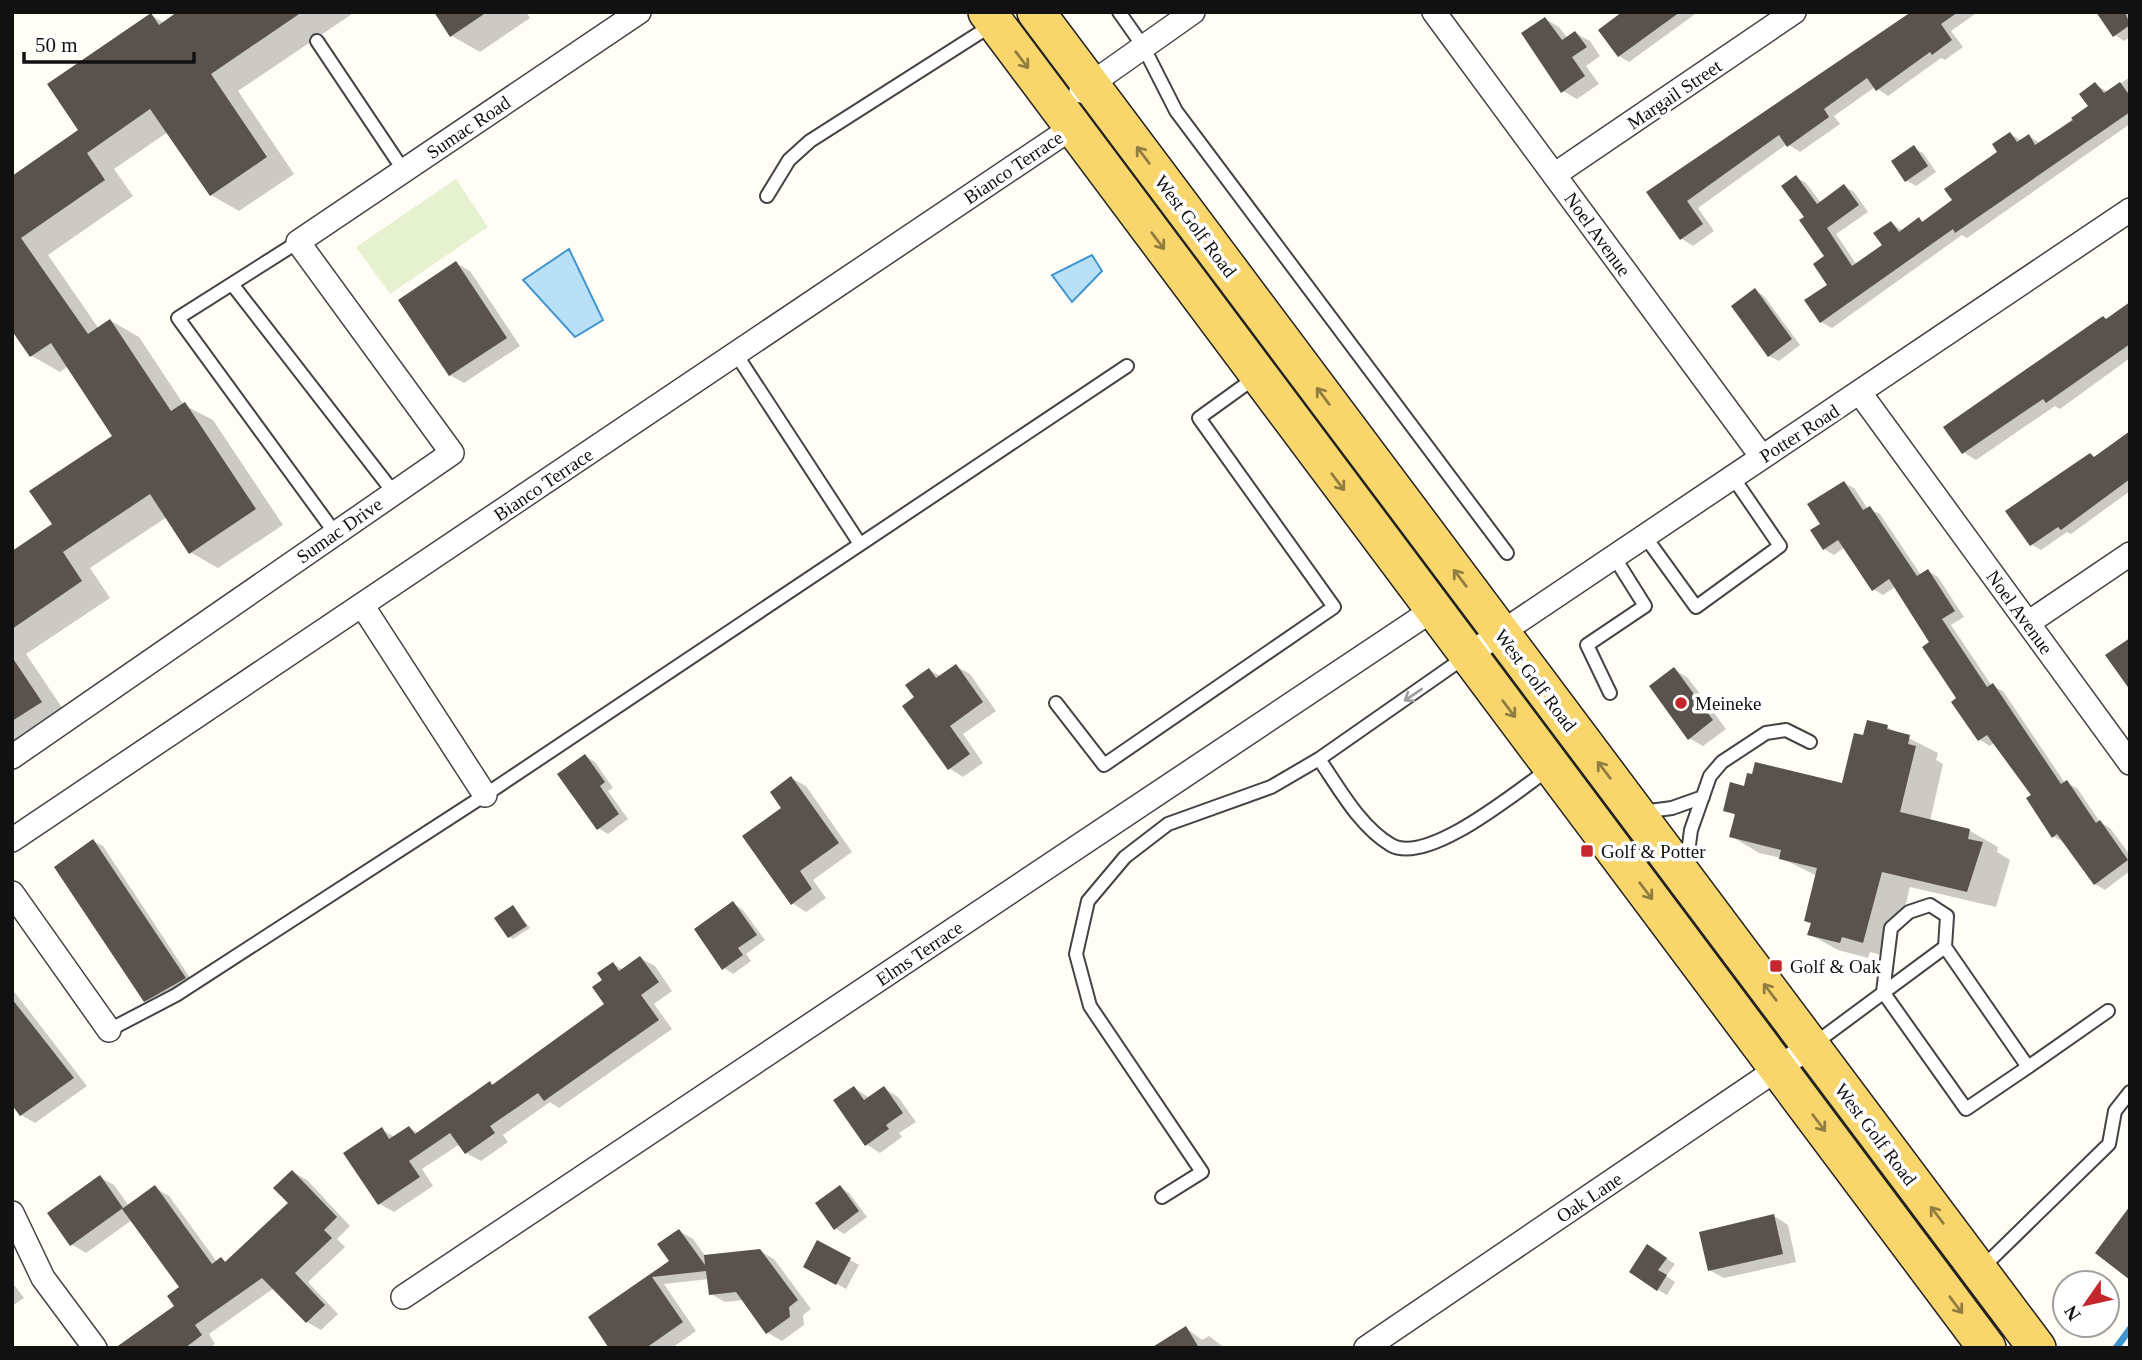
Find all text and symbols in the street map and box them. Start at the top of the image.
scale bar [24,21,194,65]
text: 50 m [35,33,78,57]
one-way arrow [1015,50,1029,69]
street label: Margail Street [1623,55,1726,134]
street label: Sumac Road [422,91,515,163]
street label: Bianco Terrace [960,127,1067,208]
one-way arrow [1135,146,1150,165]
street label: West Golf Road [1151,171,1241,282]
street label: Noel Avenue [1560,188,1635,280]
one-way arrow [1151,231,1165,250]
one-way arrow [1316,387,1331,405]
street label: Potter Road [1756,400,1843,467]
street label: Bianco Terrace [490,444,597,525]
one-way arrow [1331,472,1346,490]
street label: Sumac Drive [292,493,386,568]
street label: Noel Avenue [1982,566,2057,658]
one-way arrow [1453,568,1468,587]
street label: West Golf Road [1491,625,1581,736]
one-way arrow [1404,688,1423,702]
place label: Meineke [1695,693,1761,714]
marker: Meineke [1673,695,1689,711]
one-way arrow [1502,700,1517,718]
one-way arrow [1597,761,1612,780]
place label: Golf & Potter [1601,841,1706,862]
marker: Golf & Potter [1579,843,1595,859]
one-way arrow [1638,882,1653,900]
street label: Elms Terrace [872,917,967,990]
place label: Golf & Oak [1790,956,1881,977]
marker: Golf & Oak [1768,958,1784,974]
one-way arrow [1763,982,1778,1001]
street label: West Golf Road [1831,1079,1921,1190]
one-way arrow [1811,1114,1826,1133]
street label: Oak Lane [1553,1168,1626,1227]
one-way arrow [1930,1206,1944,1225]
north arrow [2051,1269,2121,1339]
one-way arrow [1948,1295,1963,1314]
text: N [2060,1301,2085,1325]

